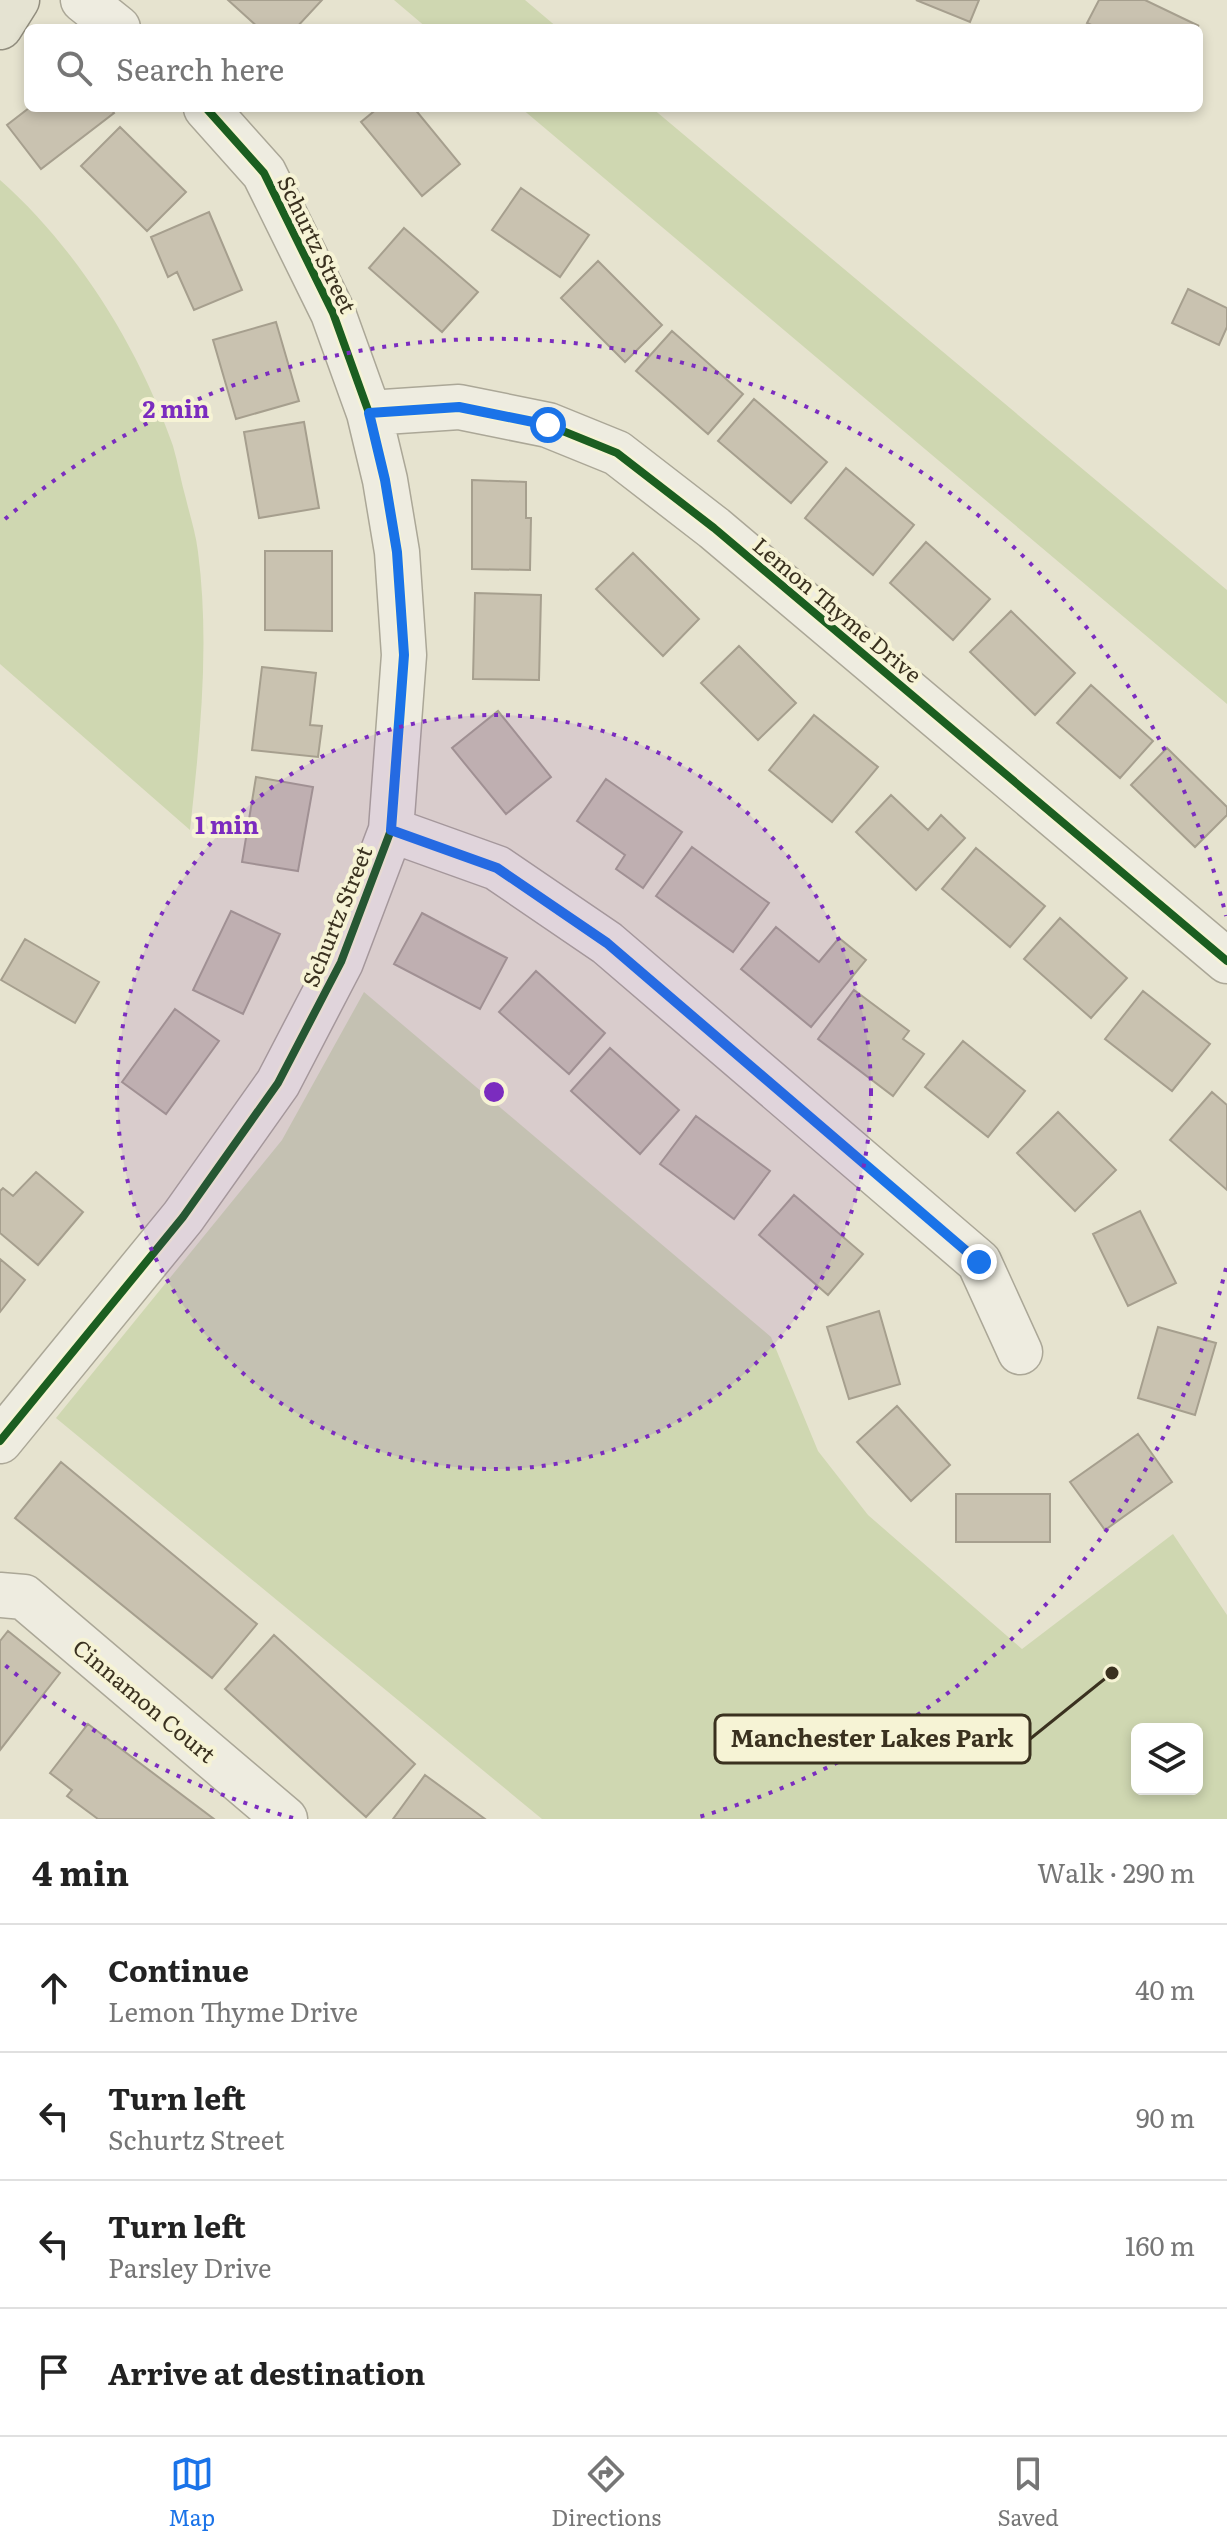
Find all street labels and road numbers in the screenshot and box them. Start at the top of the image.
street label: Schurtz Street [270,170,366,318]
street label: Lemon Thyme Drive [746,528,930,690]
street label: Schurtz Street [293,841,379,991]
street label: Cinnamon Court [66,1630,224,1770]

